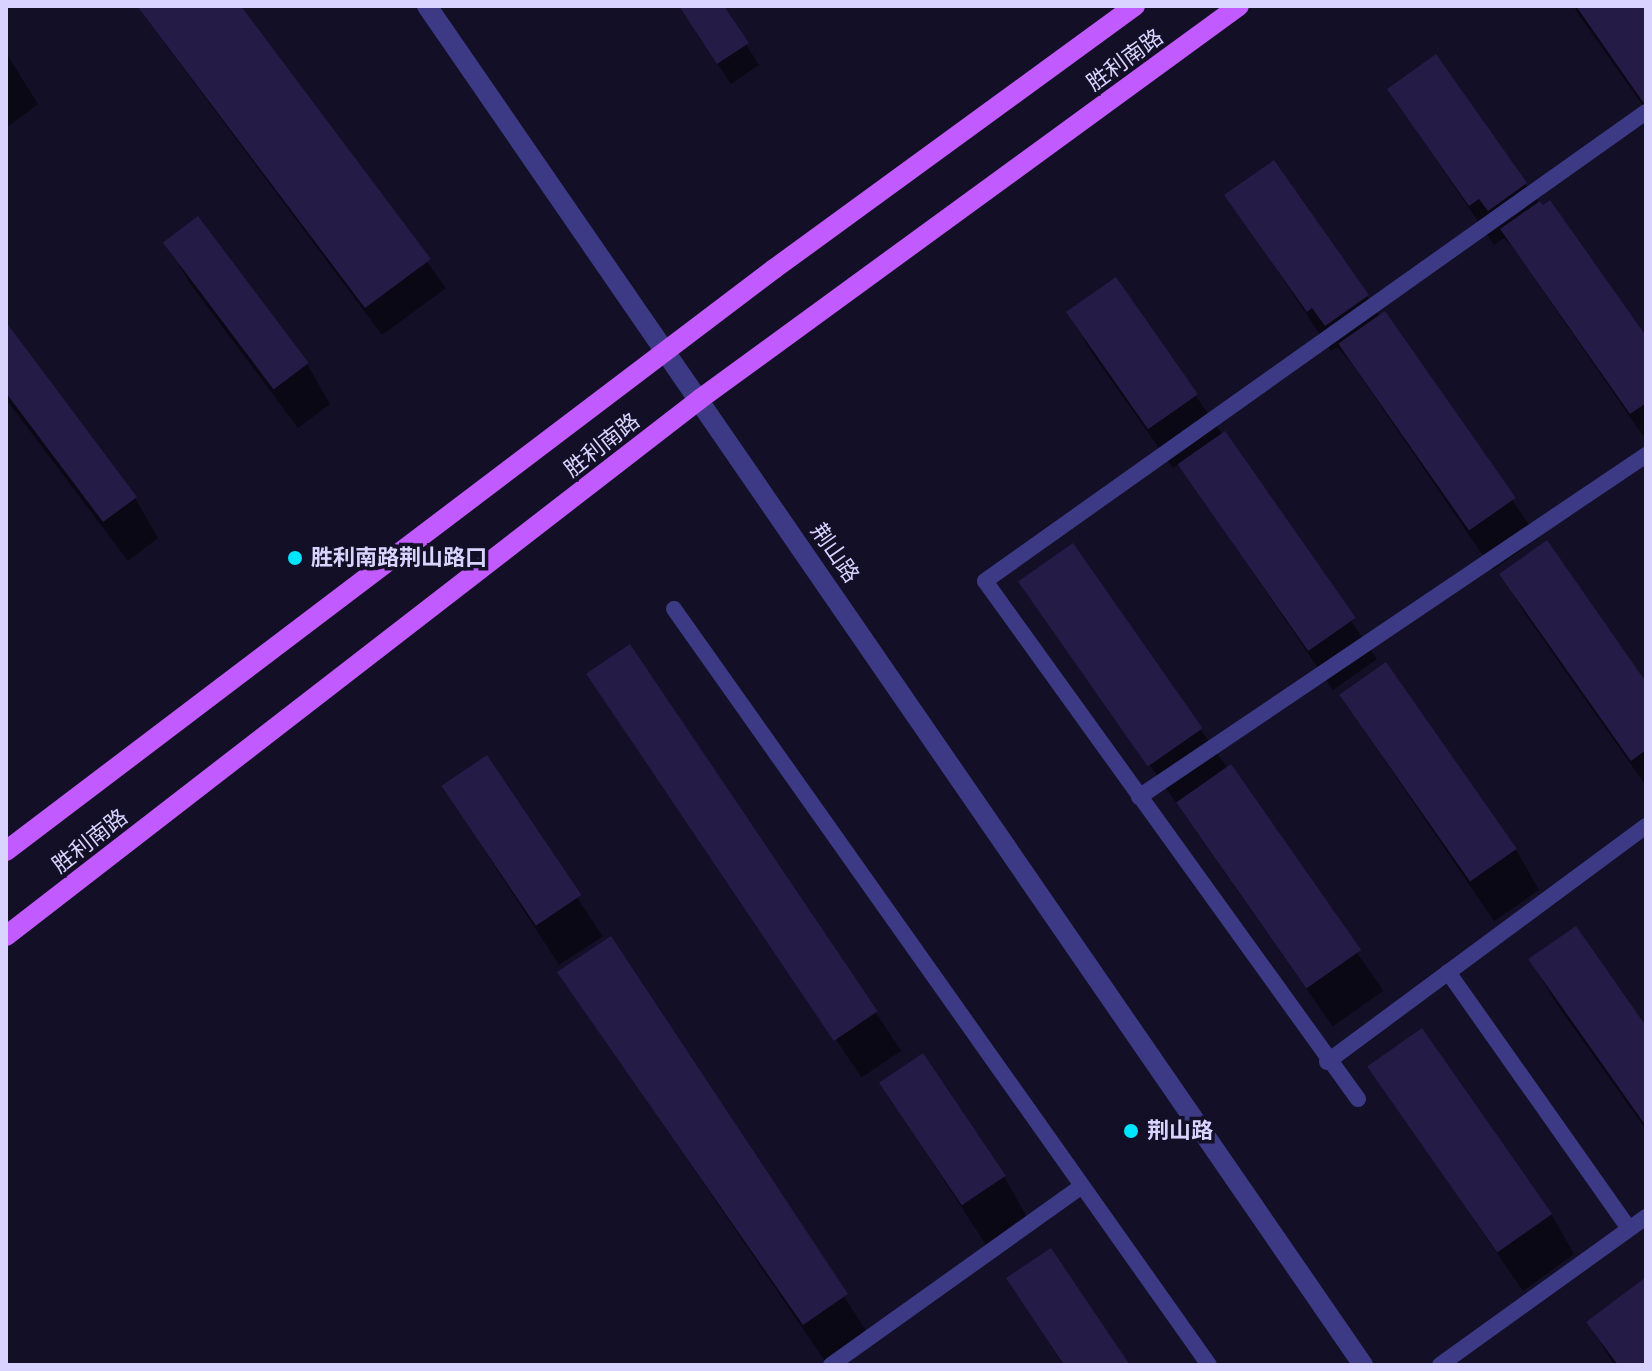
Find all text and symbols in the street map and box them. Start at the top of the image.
street label: 胜利南路 [1082,23,1168,97]
street label: 胜利南路 [559,408,645,482]
street label: 荆山路 [805,518,865,588]
place label: 胜利南路荆山路口 [311,545,487,571]
marker: 胜利南路荆山路口 [286,549,304,567]
street label: 胜利南路 [47,804,133,878]
place label: 荆山路 [1147,1118,1213,1144]
marker: 荆山路 [1122,1122,1140,1140]

